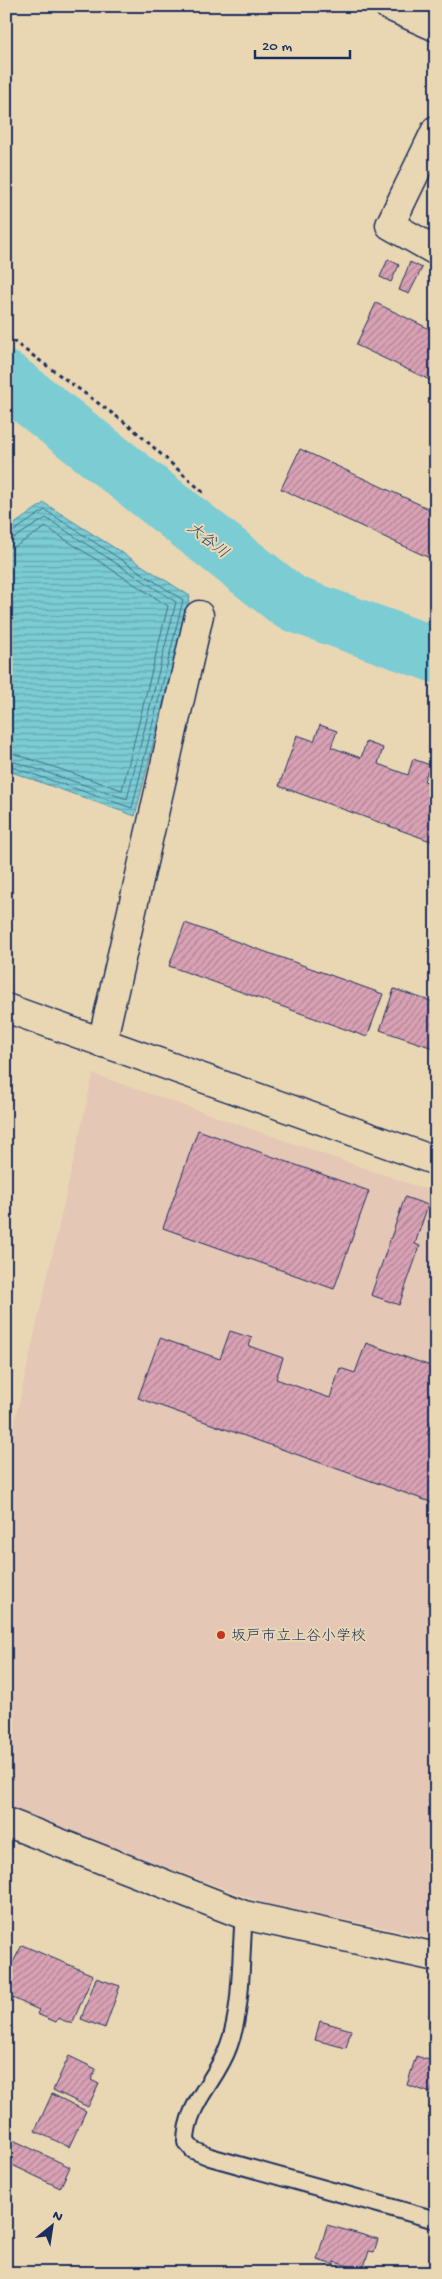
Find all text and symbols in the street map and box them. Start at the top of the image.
scale bar [255,28,350,60]
text: 20 m [262,38,292,56]
water label: 大谷川 [182,519,232,564]
place label: 坂戸市立上谷小学校 [231,1628,366,1646]
marker: 坂戸市立上谷小学校 [215,1629,227,1641]
north arrow [28,2202,78,2252]
text: N [49,2207,65,2227]

